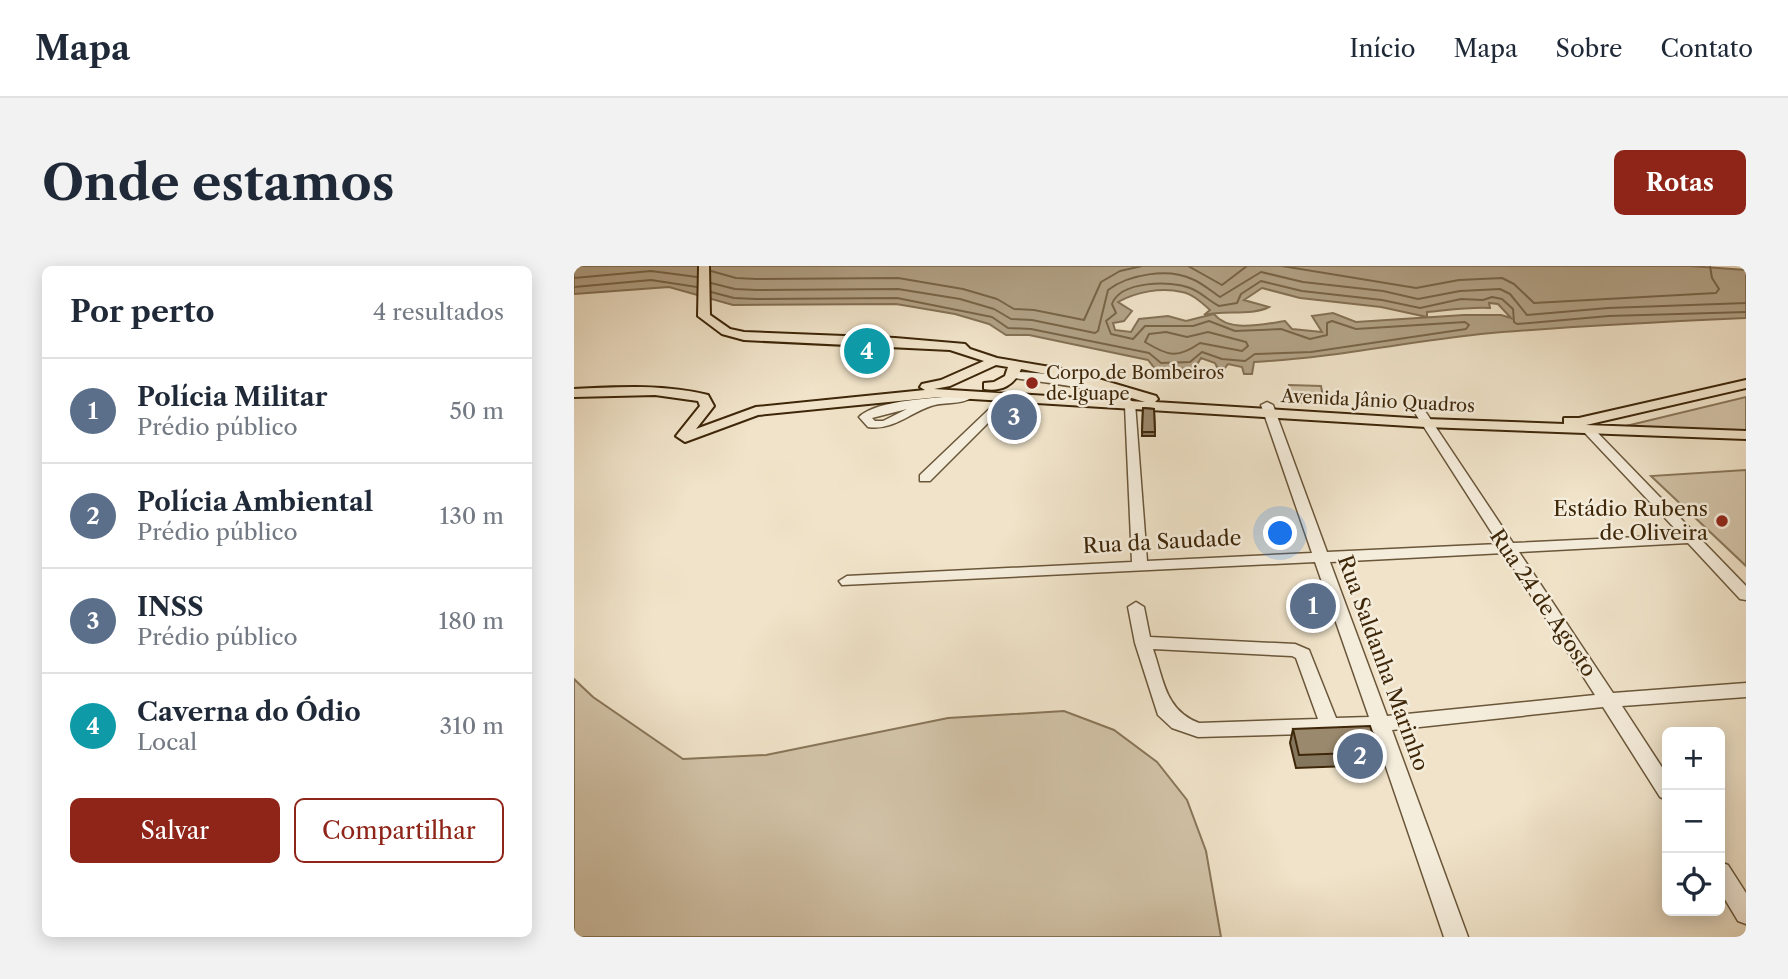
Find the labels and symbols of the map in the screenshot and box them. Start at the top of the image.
pin: 4 [844,325,890,377]
place label: Corpo de Bombeiros de Iguape [1046,362,1224,405]
marker: Corpo de Bombeiros de Iguape [1024,375,1040,391]
street label: Avenida Jânio Quadros [1279,385,1476,417]
pin: 3 [991,391,1037,443]
place label: Estádio Rubens de Oliveira [1553,496,1709,545]
marker: Estádio Rubens de Oliveira [1714,513,1730,529]
your location [1263,516,1297,550]
street label: Rua 24 de Agosto [1485,524,1602,681]
street label: Rua da Saudade [1082,525,1242,558]
street label: Rua Saldanha Marinho [1333,552,1434,774]
pin: 1 [1290,580,1336,632]
pin: 2 [1337,730,1383,782]

